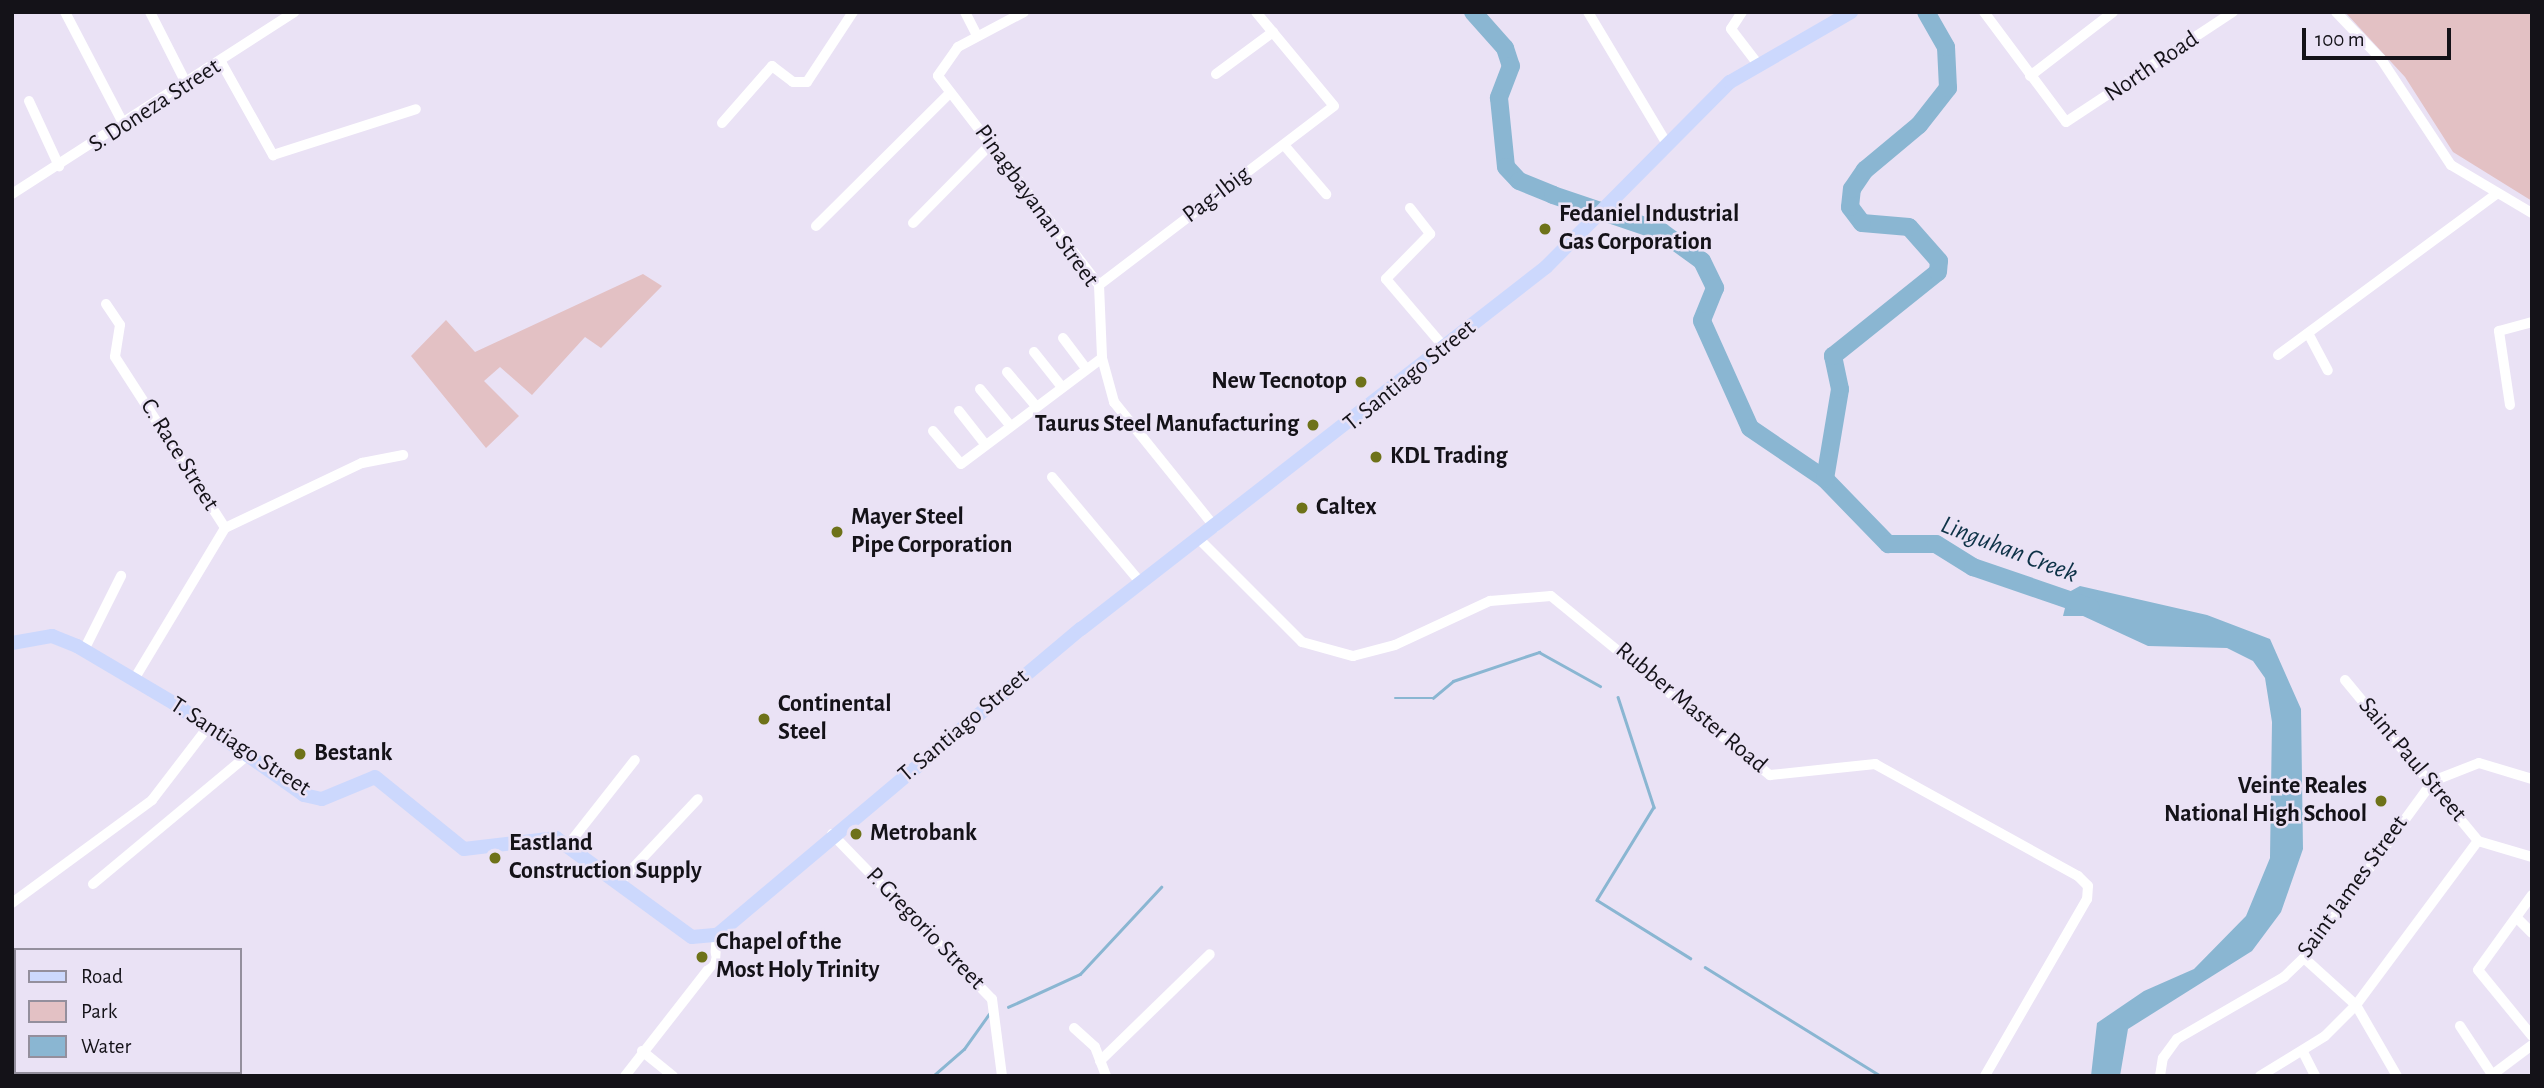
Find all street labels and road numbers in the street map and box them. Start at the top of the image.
street label: North Road [2100,25,2204,109]
street label: S. Doneza Street [84,53,226,159]
street label: Pinagbayanan Street [968,119,1104,293]
street label: Pag-Ibig [1177,160,1257,230]
street label: T. Santiago Street [1338,314,1482,438]
street label: C. Race Street [133,394,225,516]
street label: Rubber Master Road [1609,636,1773,780]
street label: T. Santiago Street [893,663,1035,789]
street label: T. Santiago Street [164,691,316,803]
street label: Saint Paul Street [2352,692,2472,828]
street label: Saint James Street [2292,810,2414,964]
street label: P. Gregorio Street [859,862,991,996]

